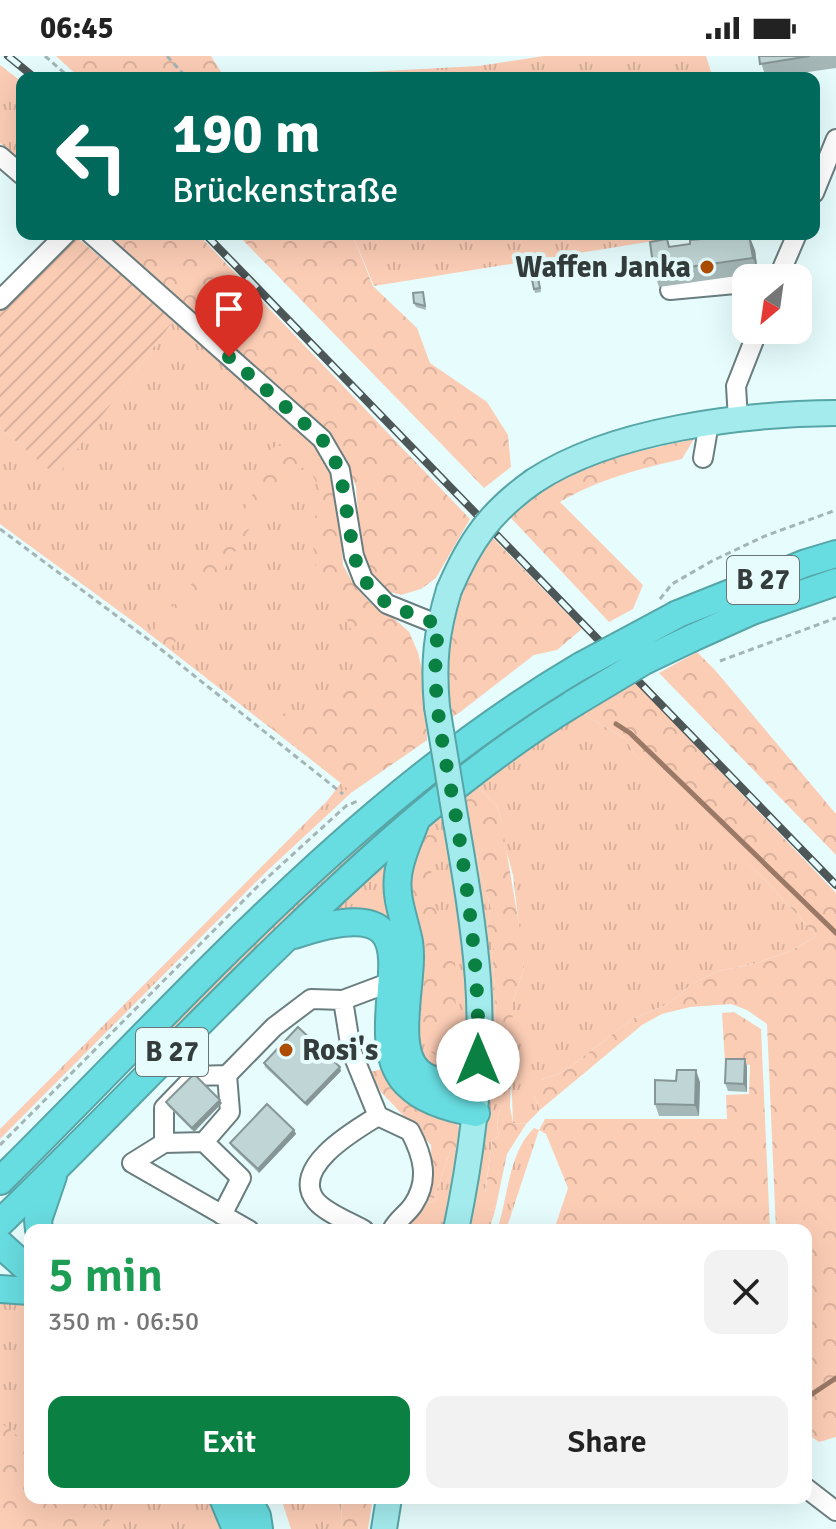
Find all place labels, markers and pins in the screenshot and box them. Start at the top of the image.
place label: Waffen Janka [515,249,691,286]
marker: Waffen Janka [698,258,716,276]
pin [195,275,263,357]
place label: Rosi's [302,1032,378,1069]
marker: Rosi's [277,1041,295,1059]

